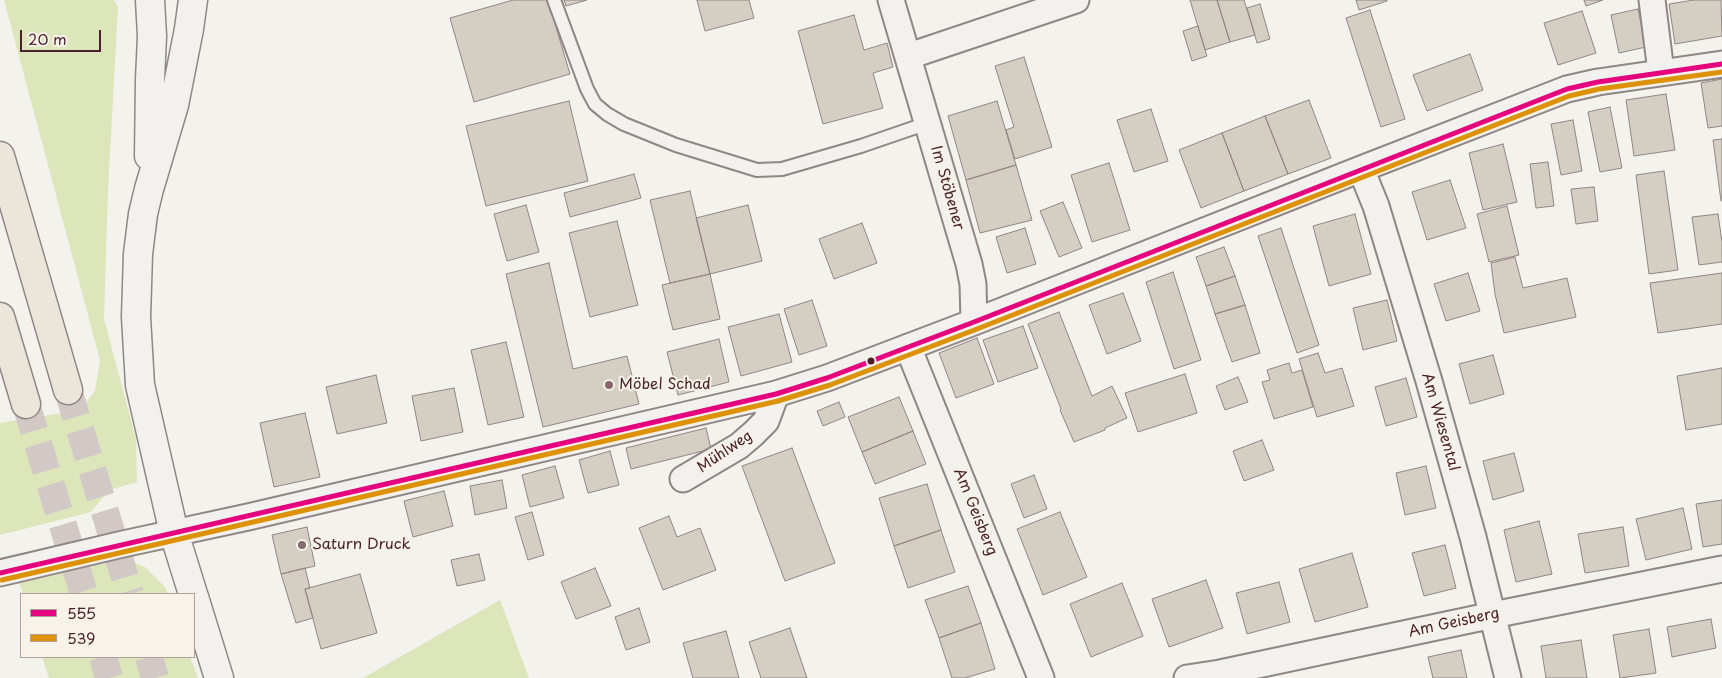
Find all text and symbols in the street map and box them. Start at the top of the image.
scale bar [22,20,104,52]
text: 20 m [28,27,67,50]
street label: Im Stöbener [926,144,968,232]
unlabelled marker [866,356,876,366]
street label: Am Wiesental [1417,371,1463,473]
place label: Möbel Schad [619,376,711,394]
marker: Möbel Schad [603,379,615,391]
street label: Mühlweg [694,427,756,477]
street label: Am Geisberg [949,466,1001,558]
place label: Saturn Druck [312,536,411,554]
marker: Saturn Druck [296,539,308,551]
legend [20,593,195,658]
text: 555 [67,601,96,624]
street label: Am Geisberg [1407,605,1501,641]
text: 539 [67,626,95,649]

